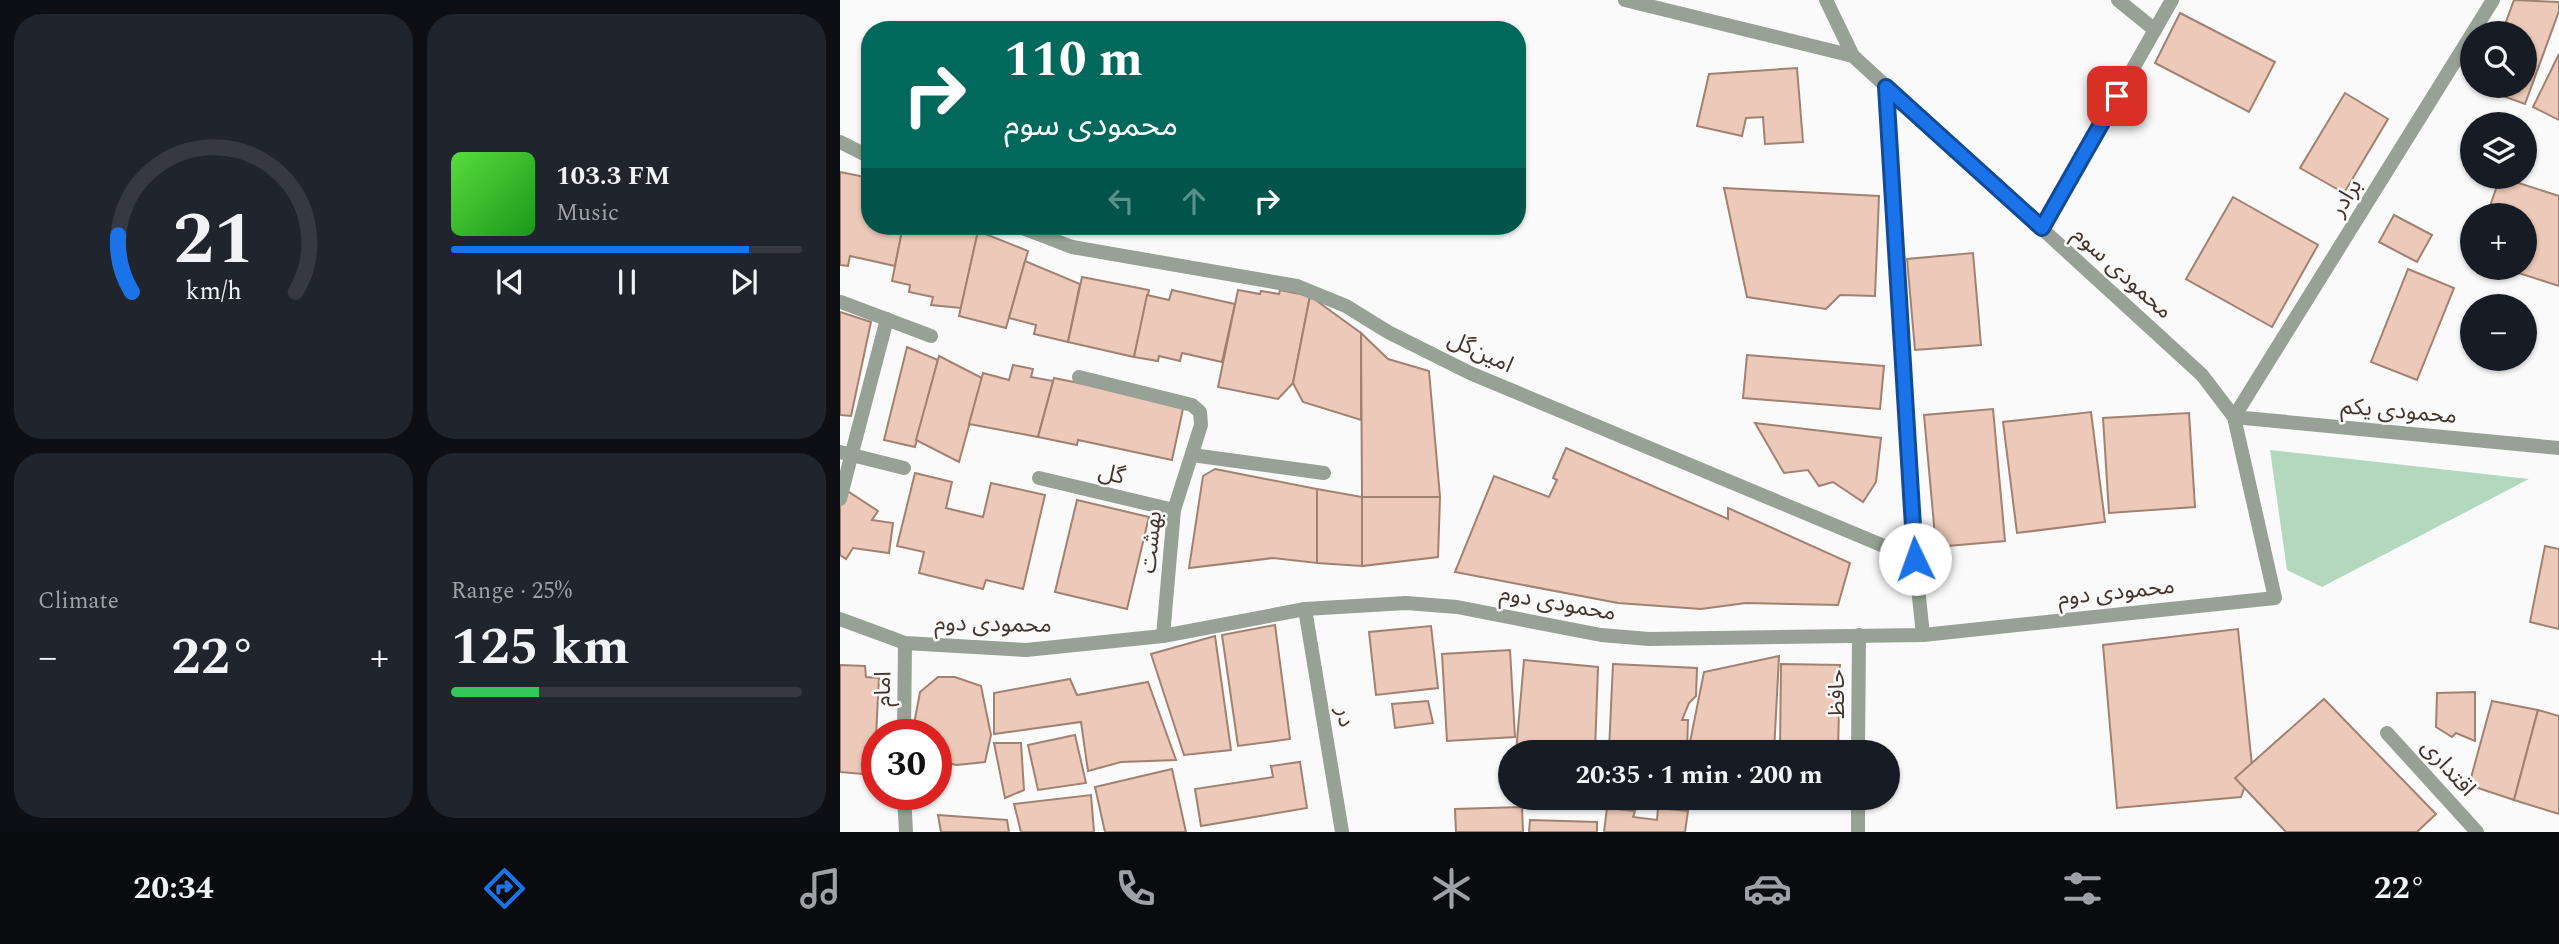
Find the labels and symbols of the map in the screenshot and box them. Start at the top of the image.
pin [2087,66,2147,126]
street label: برادر [2320,172,2372,225]
street label: محمودی سوم [2064,218,2180,328]
street label: امین‌گل [1442,322,1519,383]
street label: محمودی یکم [2339,389,2458,434]
street label: گل [1095,454,1129,495]
street label: بهشت [1131,509,1172,575]
position arrow [1878,522,1952,596]
street label: محمودی دوم [2056,569,2176,616]
street label: محمودی دوم [1497,576,1619,631]
street label: محمودی دوم [934,606,1052,643]
street label: حافظ [1820,669,1855,719]
street label: امام [866,671,901,707]
street label: در [1325,704,1363,730]
speed limit sign: 30 [861,719,952,810]
street label: اقتداری [2412,731,2484,805]

